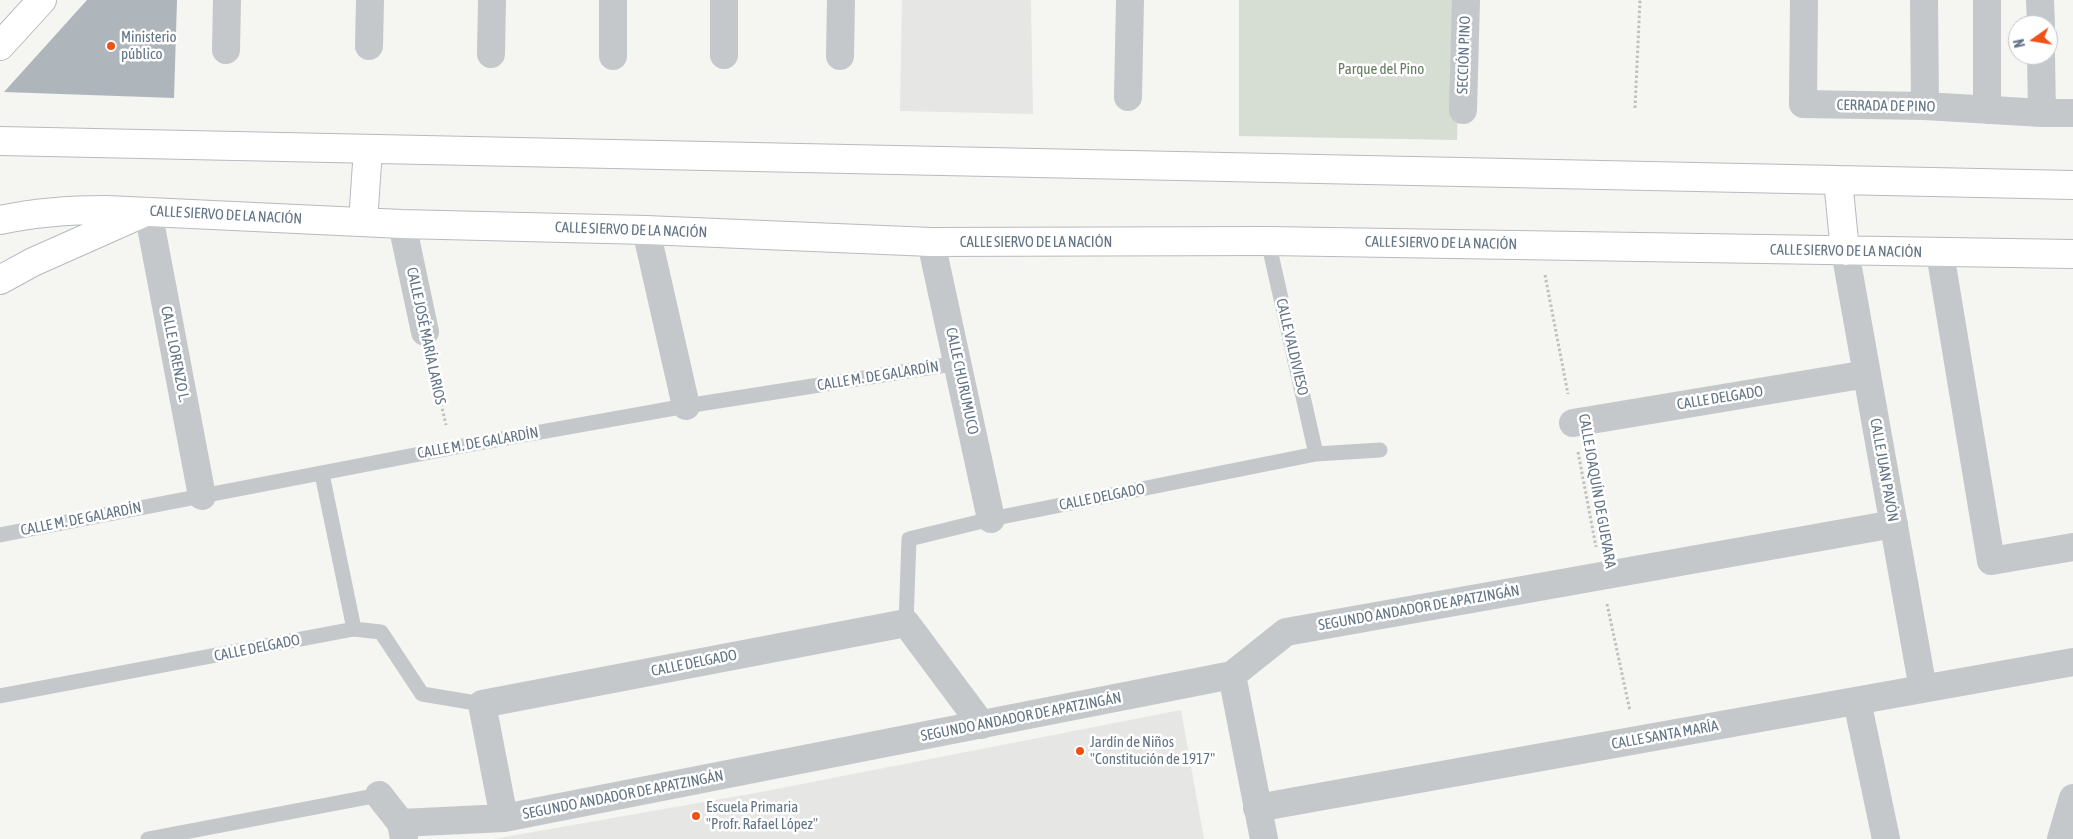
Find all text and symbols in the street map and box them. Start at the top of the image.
north arrow [2008,15,2058,65]
street label: SECCIÓN PINO [1454,16,1474,94]
place label: Ministerio público [121,28,176,63]
text: N [2011,37,2028,49]
marker: Ministerio público [105,40,117,52]
park label: Parque del Pino [1338,60,1424,78]
street label: CERRADA DE PINO [1836,96,1936,116]
street label: CALLE SIERVO DE LA NACIÓN [149,202,303,228]
street label: CALLE SIERVO DE LA NACIÓN [554,218,708,242]
street label: CALLE SIERVO DE LA NACIÓN [960,233,1112,251]
street label: CALLE SIERVO DE LA NACIÓN [1365,233,1517,253]
street label: CALLE SIERVO DE LA NACIÓN [1770,241,1922,261]
street label: CALLE JOSÉ MARÍA LARIOS [403,266,449,406]
street label: CALLE VALDIVIESO [1272,297,1312,397]
street label: CALLE LORENZO L. [157,305,193,403]
street label: CALLE CHURUMUCO [942,326,982,436]
street label: CALLE M. DE GALARDÍN [816,358,940,394]
street label: CALLE DELGADO [1676,382,1764,414]
street label: CALLE JOAQUÍN DE GUEVARA [1575,412,1619,570]
street label: CALLE JUAN PAVÓN [1866,417,1902,523]
street label: CALLE M. DE GALARDÍN [416,423,540,463]
street label: CALLE DELGADO [1058,480,1146,514]
street label: CALLE M. DE GALARDÍN [19,498,143,540]
street label: SEGUNDO ANDADOR DE APATZINGÁN [1317,581,1521,635]
street label: CALLE DELGADO [213,631,301,665]
street label: CALLE DELGADO [650,646,738,680]
street label: SEGUNDO ANDADOR DE APATZINGÁN [919,689,1123,745]
street label: CALLE SANTA MARÍA [1610,717,1720,753]
place label: Jardín de Niños "Constitución de 1917" [1090,733,1215,768]
marker: Jardín de Niños "Constitución de 1917" [1074,745,1086,757]
street label: SEGUNDO ANDADOR DE APATZINGÁN [521,767,725,823]
place label: Escuela Primaria "Profr. Rafael López" [706,798,818,833]
marker: Escuela Primaria "Profr. Rafael López" [690,810,702,822]

